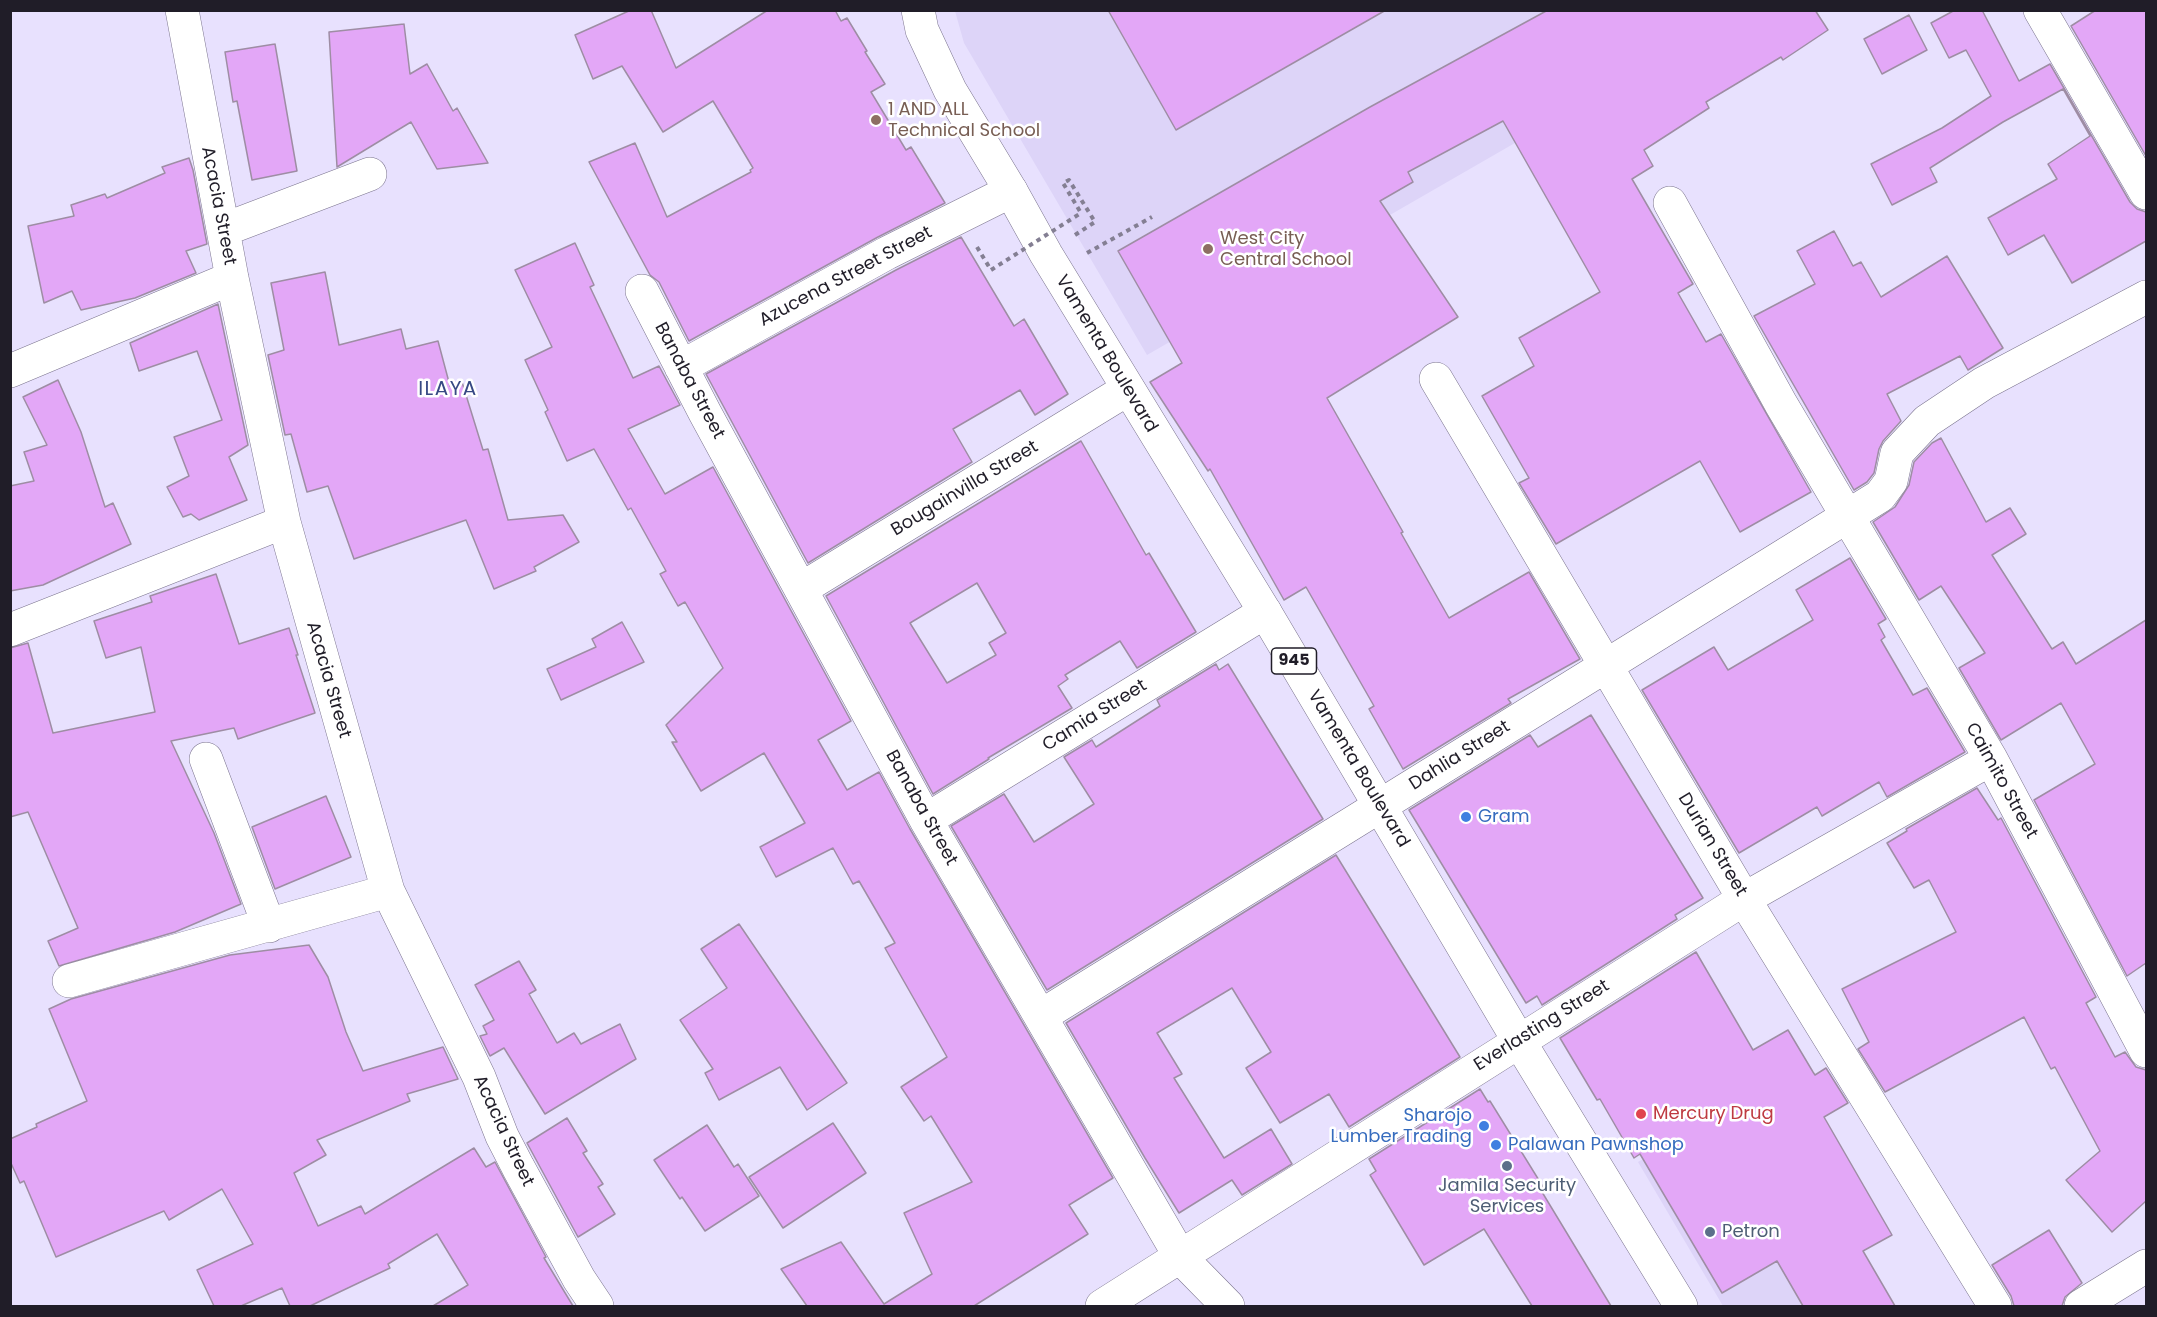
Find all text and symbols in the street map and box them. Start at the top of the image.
place label: 1 AND ALL Technical School [888,99,1040,142]
marker: 1 AND ALL Technical School [869,113,883,127]
street label: Acacia Street [196,145,240,267]
street label: Azucena Street Street [756,222,936,332]
place label: West City Central School [1220,228,1352,270]
marker: West City Central School [1201,242,1215,256]
street label: Vamenta Boulevard [1050,271,1162,437]
street label: Banaba Street [649,319,729,443]
district label: ILAYA [418,378,478,402]
street label: Bougainvilla Street [888,437,1042,541]
street label: Acacia Street [301,619,355,741]
road number: 945 [1272,648,1316,674]
street label: Camia Street [1039,675,1151,757]
street label: Vamenta Boulevard [1302,686,1414,852]
street label: Dahlia Street [1406,716,1514,796]
street label: Caimito Street [1960,719,2042,843]
street label: Banaba Street [880,746,962,870]
street label: Durian Street [1673,789,1751,901]
place label: Gram [1478,806,1529,828]
marker: Gram [1459,810,1473,824]
street label: Everlasting Street [1470,976,1614,1076]
street label: Acacia Street [468,1072,538,1190]
place label: Mercury Drug [1653,1103,1774,1125]
place label: Sharojo Lumber Trading [1330,1105,1472,1148]
marker: Mercury Drug [1634,1107,1648,1121]
marker: Sharojo Lumber Trading [1477,1119,1491,1133]
place label: Palawan Pawnshop [1508,1134,1684,1156]
marker: Palawan Pawnshop [1489,1138,1503,1152]
marker: Jamila Security Services [1500,1159,1514,1173]
place label: Jamila Security Services [1438,1175,1576,1218]
place label: Petron [1722,1221,1780,1243]
marker: Petron [1703,1225,1717,1239]

